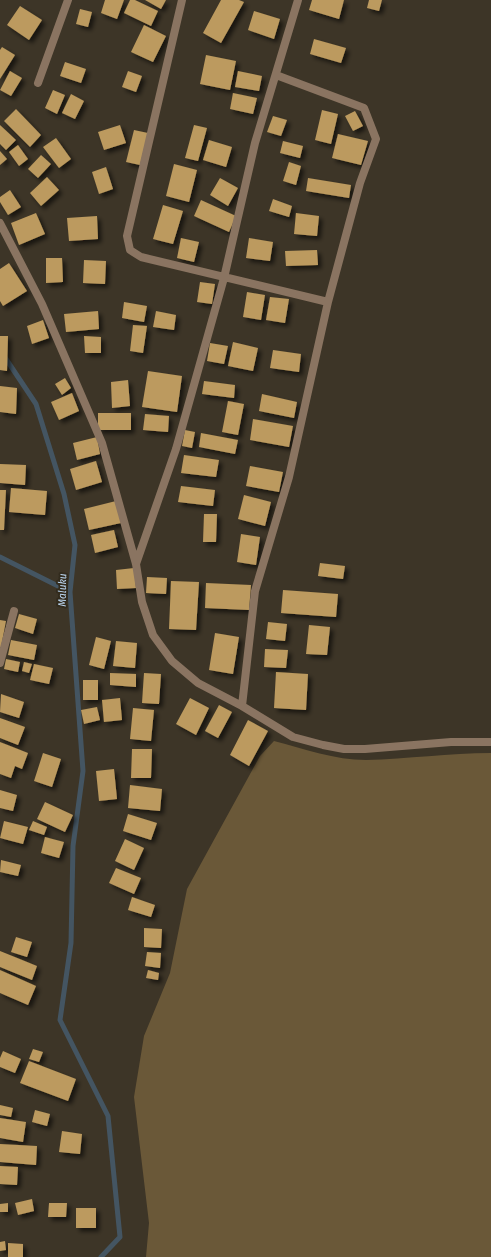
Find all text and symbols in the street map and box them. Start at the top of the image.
water label: Maluku [56,573,69,607]

